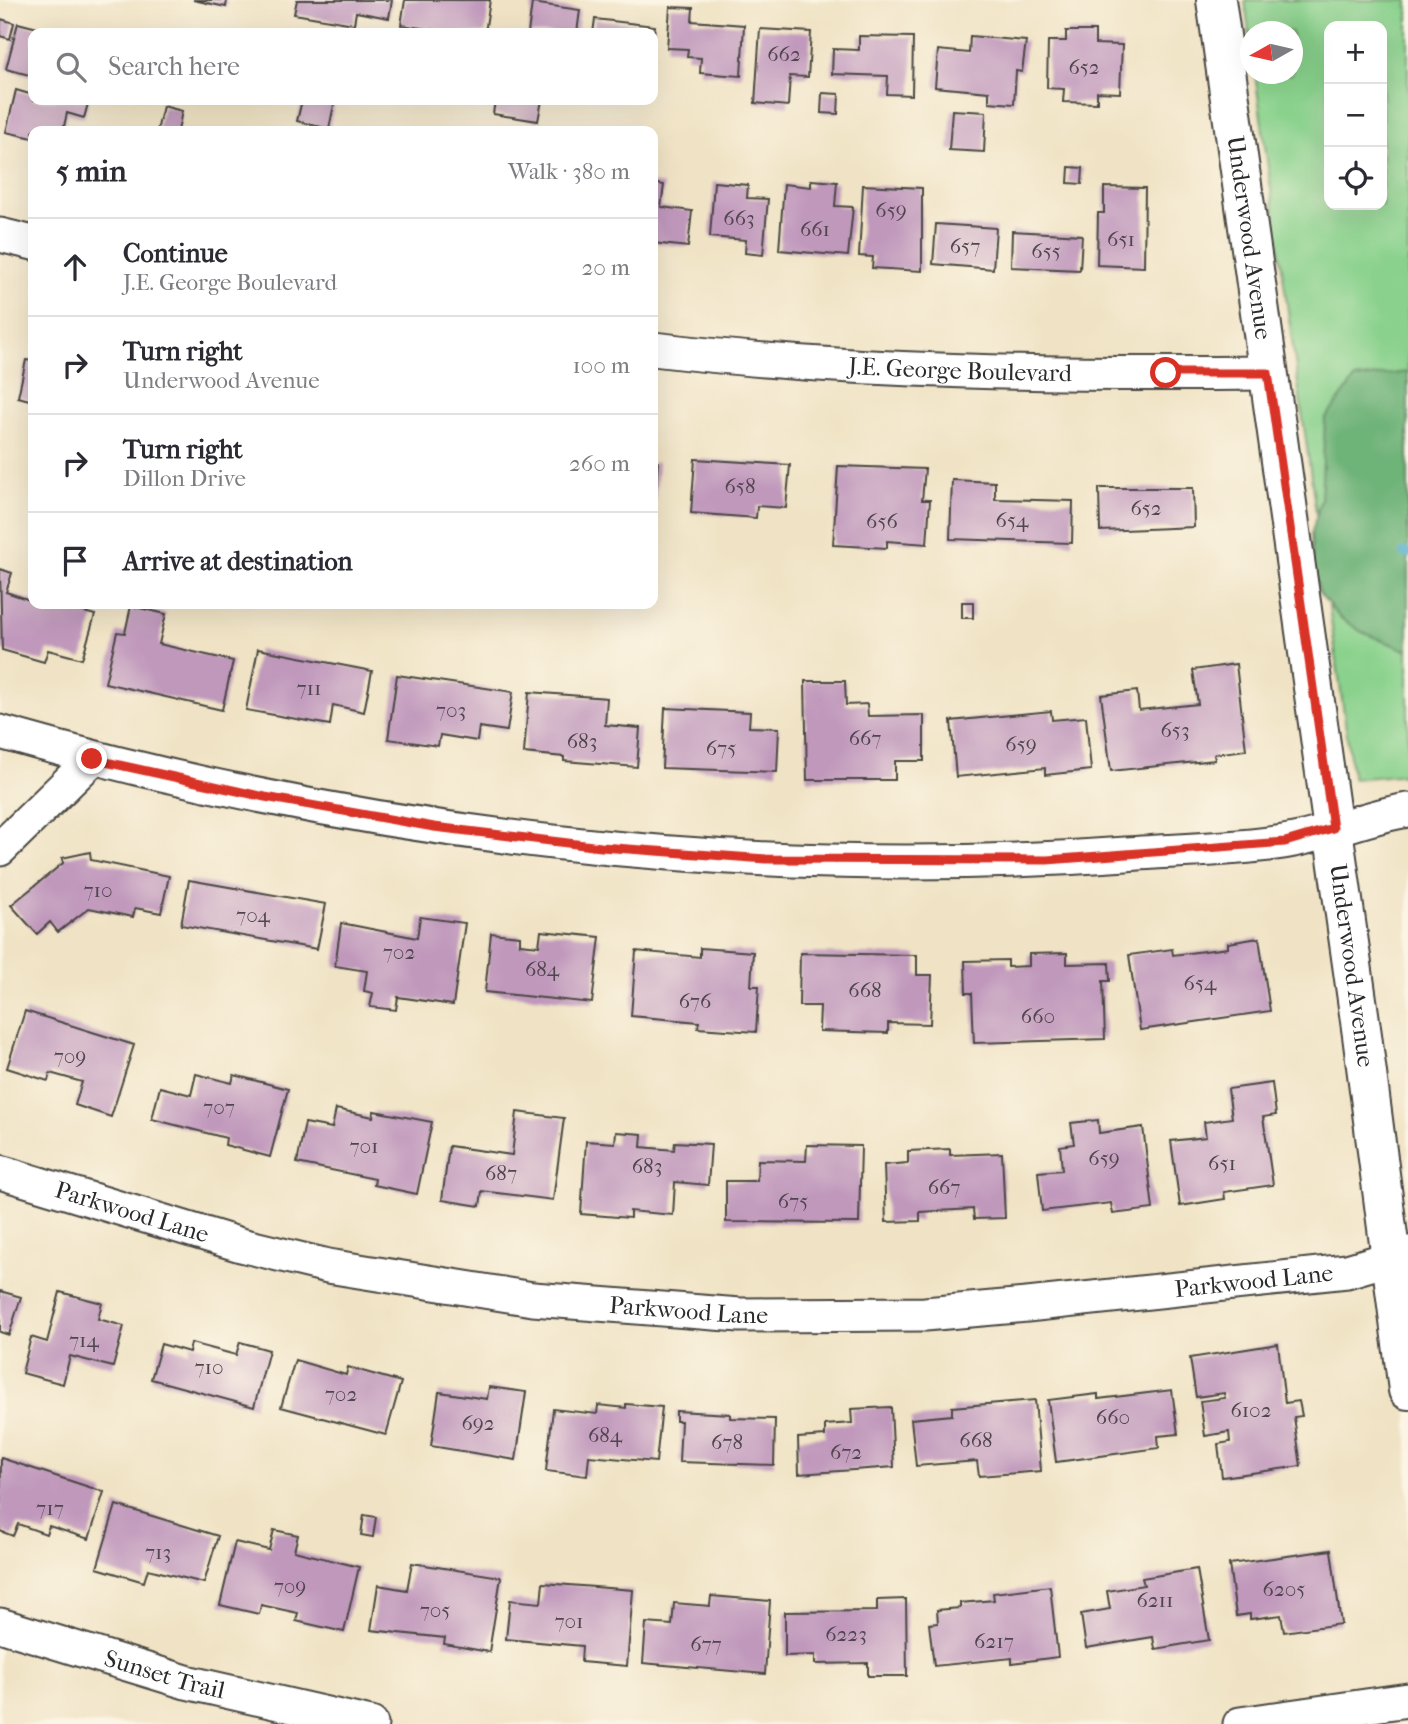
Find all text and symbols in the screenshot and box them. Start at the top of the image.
north arrow [1240,21,1303,84]
map controls [1324,21,1387,210]
button: + [1324,21,1387,84]
search box [28,28,658,105]
house number: 662 [767,42,801,66]
icon: search [52,48,90,86]
text: Search here [108,51,240,82]
house number: 652 [1068,55,1100,79]
button: − [1324,84,1387,147]
street label: Underwood Avenue [1221,134,1278,341]
button: locate [1324,147,1387,210]
text: 5 min [56,154,127,189]
text: Walk · 380 m [508,158,630,185]
house number: 659 [875,198,907,222]
house number: 663 [723,206,755,230]
house number: 661 [800,217,830,241]
house number: 651 [1107,227,1135,251]
house number: 657 [950,234,980,258]
text: Continue [123,238,228,269]
house number: 655 [1031,239,1061,263]
icon: ahead [56,248,94,286]
text: 20 m [581,254,630,281]
text: J.E. George Boulevard [123,269,337,296]
text: Turn right [123,336,243,367]
icon: right [56,346,94,384]
text: 100 m [572,352,630,379]
street label: J.E. George Boulevard [846,352,1073,387]
route start [1150,357,1181,388]
text: Underwood Avenue [123,367,320,394]
text: Turn right [123,434,243,465]
icon: right [56,444,94,482]
text: 260 m [569,450,630,477]
text: Dillon Drive [123,465,246,492]
house number: 658 [725,474,756,498]
house number: 652 [1130,496,1162,520]
house number: 654 [996,508,1029,532]
house number: 656 [866,509,899,533]
icon: arrive [56,542,94,580]
text: Arrive at destination [123,546,353,577]
house number: 711 [296,676,322,700]
house number: 703 [436,698,466,722]
house number: 653 [1160,718,1190,742]
house number: 667 [849,726,881,750]
house number: 683 [567,729,597,753]
house number: 659 [1005,732,1037,756]
house number: 675 [706,736,736,760]
route end [76,743,107,774]
street label: Underwood Avenue [1324,862,1380,1069]
house number: 710 [83,878,113,902]
house number: 704 [236,903,271,927]
house number: 702 [383,940,415,964]
house number: 684 [525,957,560,981]
house number: 654 [1184,971,1217,995]
house number: 668 [848,978,882,1002]
house number: 676 [679,989,712,1013]
house number: 660 [1021,1004,1055,1028]
house number: 709 [54,1044,86,1068]
house number: 707 [203,1095,235,1119]
house number: 701 [349,1134,379,1158]
house number: 659 [1088,1146,1120,1170]
house number: 651 [1208,1151,1236,1175]
house number: 683 [632,1154,662,1178]
house number: 687 [485,1161,517,1185]
house number: 667 [928,1175,960,1199]
street label: Parkwood Lane [52,1176,212,1249]
house number: 675 [778,1189,808,1213]
street label: Parkwood Lane [1173,1259,1334,1303]
street label: Parkwood Lane [608,1291,768,1329]
house number: 714 [69,1328,100,1352]
house number: 710 [194,1355,224,1379]
house number: 702 [325,1382,357,1406]
house number: 6102 [1230,1398,1272,1422]
house number: 660 [1096,1405,1130,1429]
house number: 692 [461,1411,495,1435]
house number: 684 [588,1423,623,1447]
house number: 668 [959,1428,993,1452]
house number: 678 [711,1430,743,1454]
house number: 672 [830,1440,862,1464]
house number: 717 [36,1496,64,1520]
house number: 713 [145,1540,171,1564]
house number: 709 [274,1574,306,1598]
house number: 6205 [1263,1577,1305,1601]
house number: 6211 [1136,1588,1174,1612]
house number: 705 [420,1598,450,1622]
house number: 701 [554,1609,584,1633]
house number: 6223 [825,1622,867,1646]
house number: 6217 [974,1629,1014,1653]
house number: 677 [690,1632,722,1656]
street label: Sunset Trail [101,1644,228,1704]

